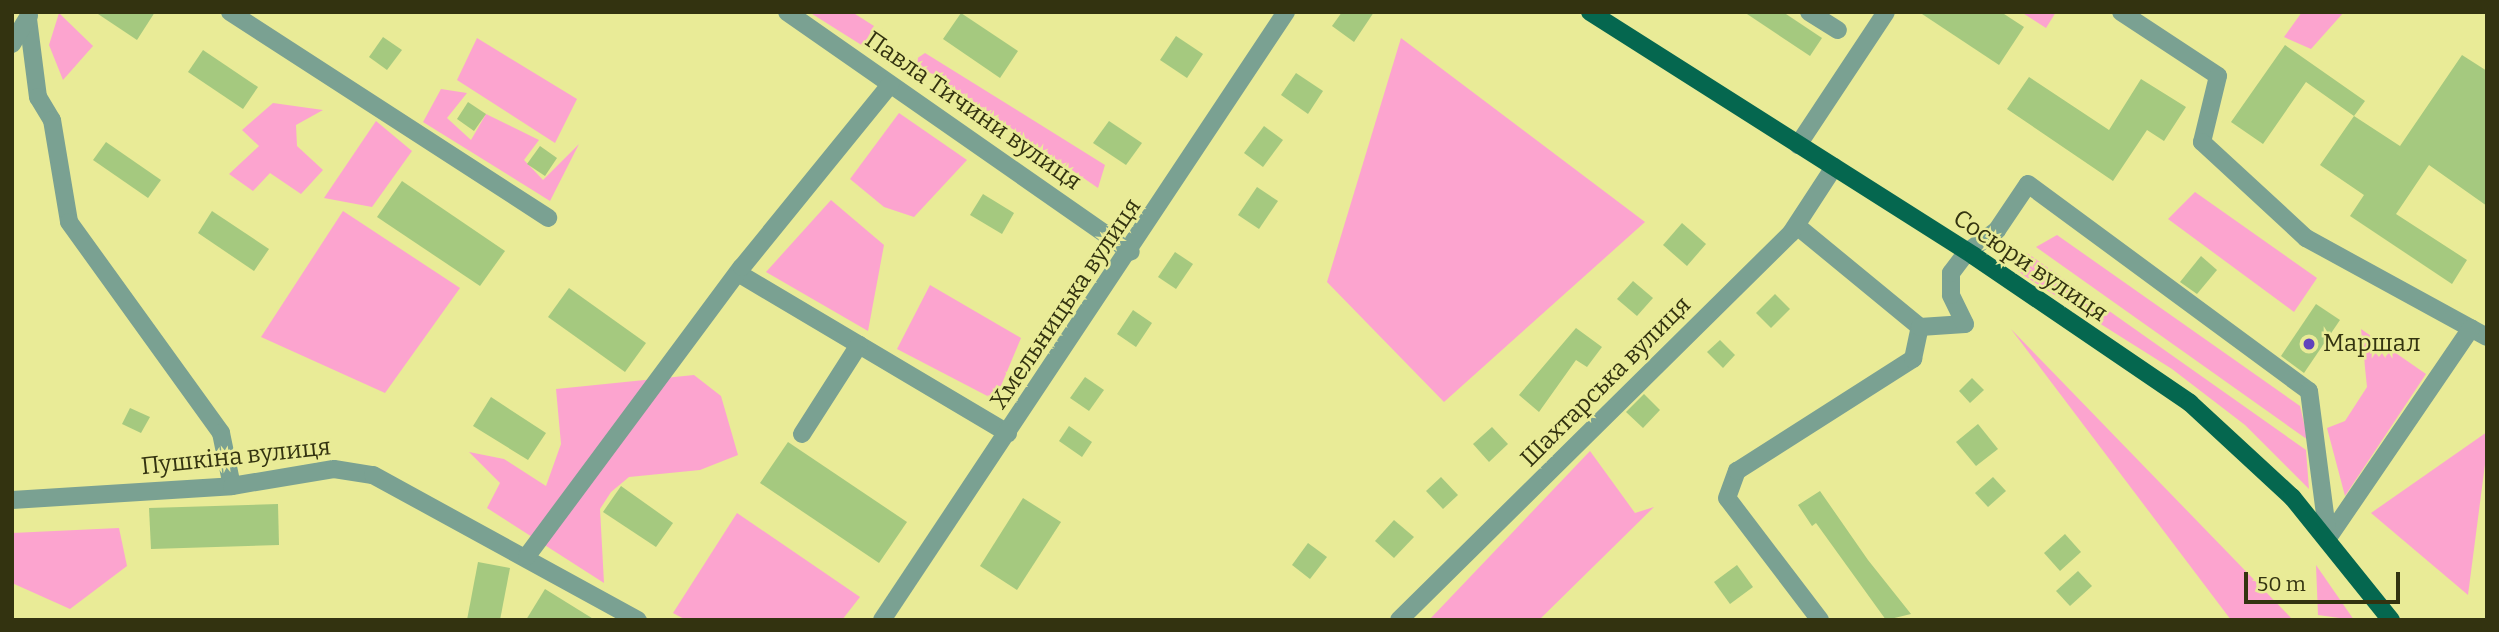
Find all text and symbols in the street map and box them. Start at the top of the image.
street label: Павла Тичини вулиця [859,25,1087,197]
street label: Хмельницька вулиця [985,193,1147,415]
street label: Сосюри вулиця [1947,204,2113,328]
street label: Шахтарська вулиця [1515,291,1697,473]
place label: Маршал [2323,330,2420,358]
marker: Маршал [2301,336,2317,352]
street label: Пушкіна вулиця [140,433,332,481]
scale bar [2247,558,2403,602]
text: 50 m [2257,571,2306,597]

